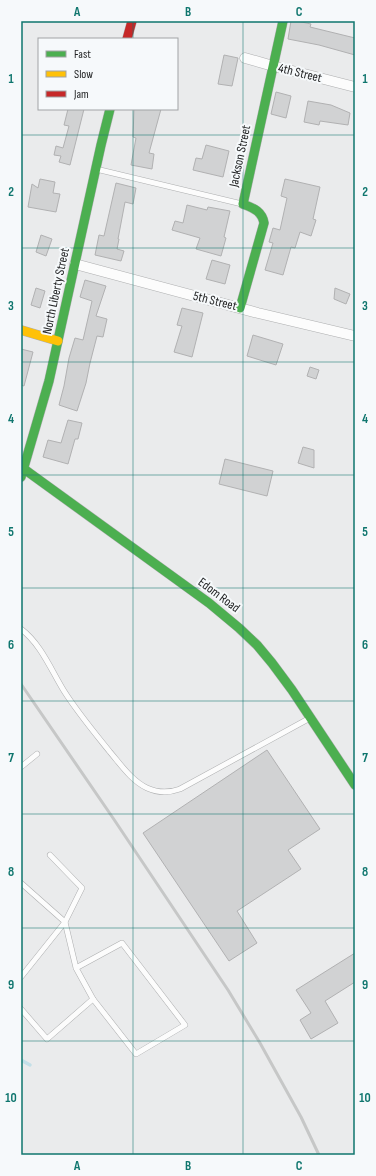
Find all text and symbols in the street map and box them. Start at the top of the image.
text: A [73,4,81,20]
text: B [185,4,191,20]
text: C [296,4,303,20]
legend [38,38,178,110]
text: Fast [74,47,91,62]
street label: 4th Street [276,60,324,86]
text: Slow [74,67,93,82]
text: 1 [8,71,14,87]
text: 1 [362,71,368,87]
text: Jam [73,87,89,102]
street label: Jackson Street [225,124,254,189]
text: 2 [8,184,14,200]
text: 2 [362,184,368,200]
street label: North Liberty Street [39,246,73,336]
street label: 5th Street [192,288,238,314]
text: 3 [8,298,14,314]
text: 3 [362,298,368,314]
text: 4 [8,411,14,427]
text: 4 [362,411,368,427]
text: 5 [8,524,14,540]
text: 5 [362,524,368,540]
street label: Edom Road [195,574,243,616]
text: 6 [8,637,14,653]
text: 6 [362,637,368,653]
text: 7 [8,750,14,766]
text: 7 [362,750,368,766]
text: 8 [8,864,14,880]
text: 8 [362,864,368,880]
text: 9 [8,977,14,993]
text: 9 [362,977,368,993]
text: 10 [5,1090,17,1106]
text: 10 [359,1090,371,1106]
text: A [73,1158,81,1174]
text: B [185,1158,191,1174]
text: C [296,1158,303,1174]

